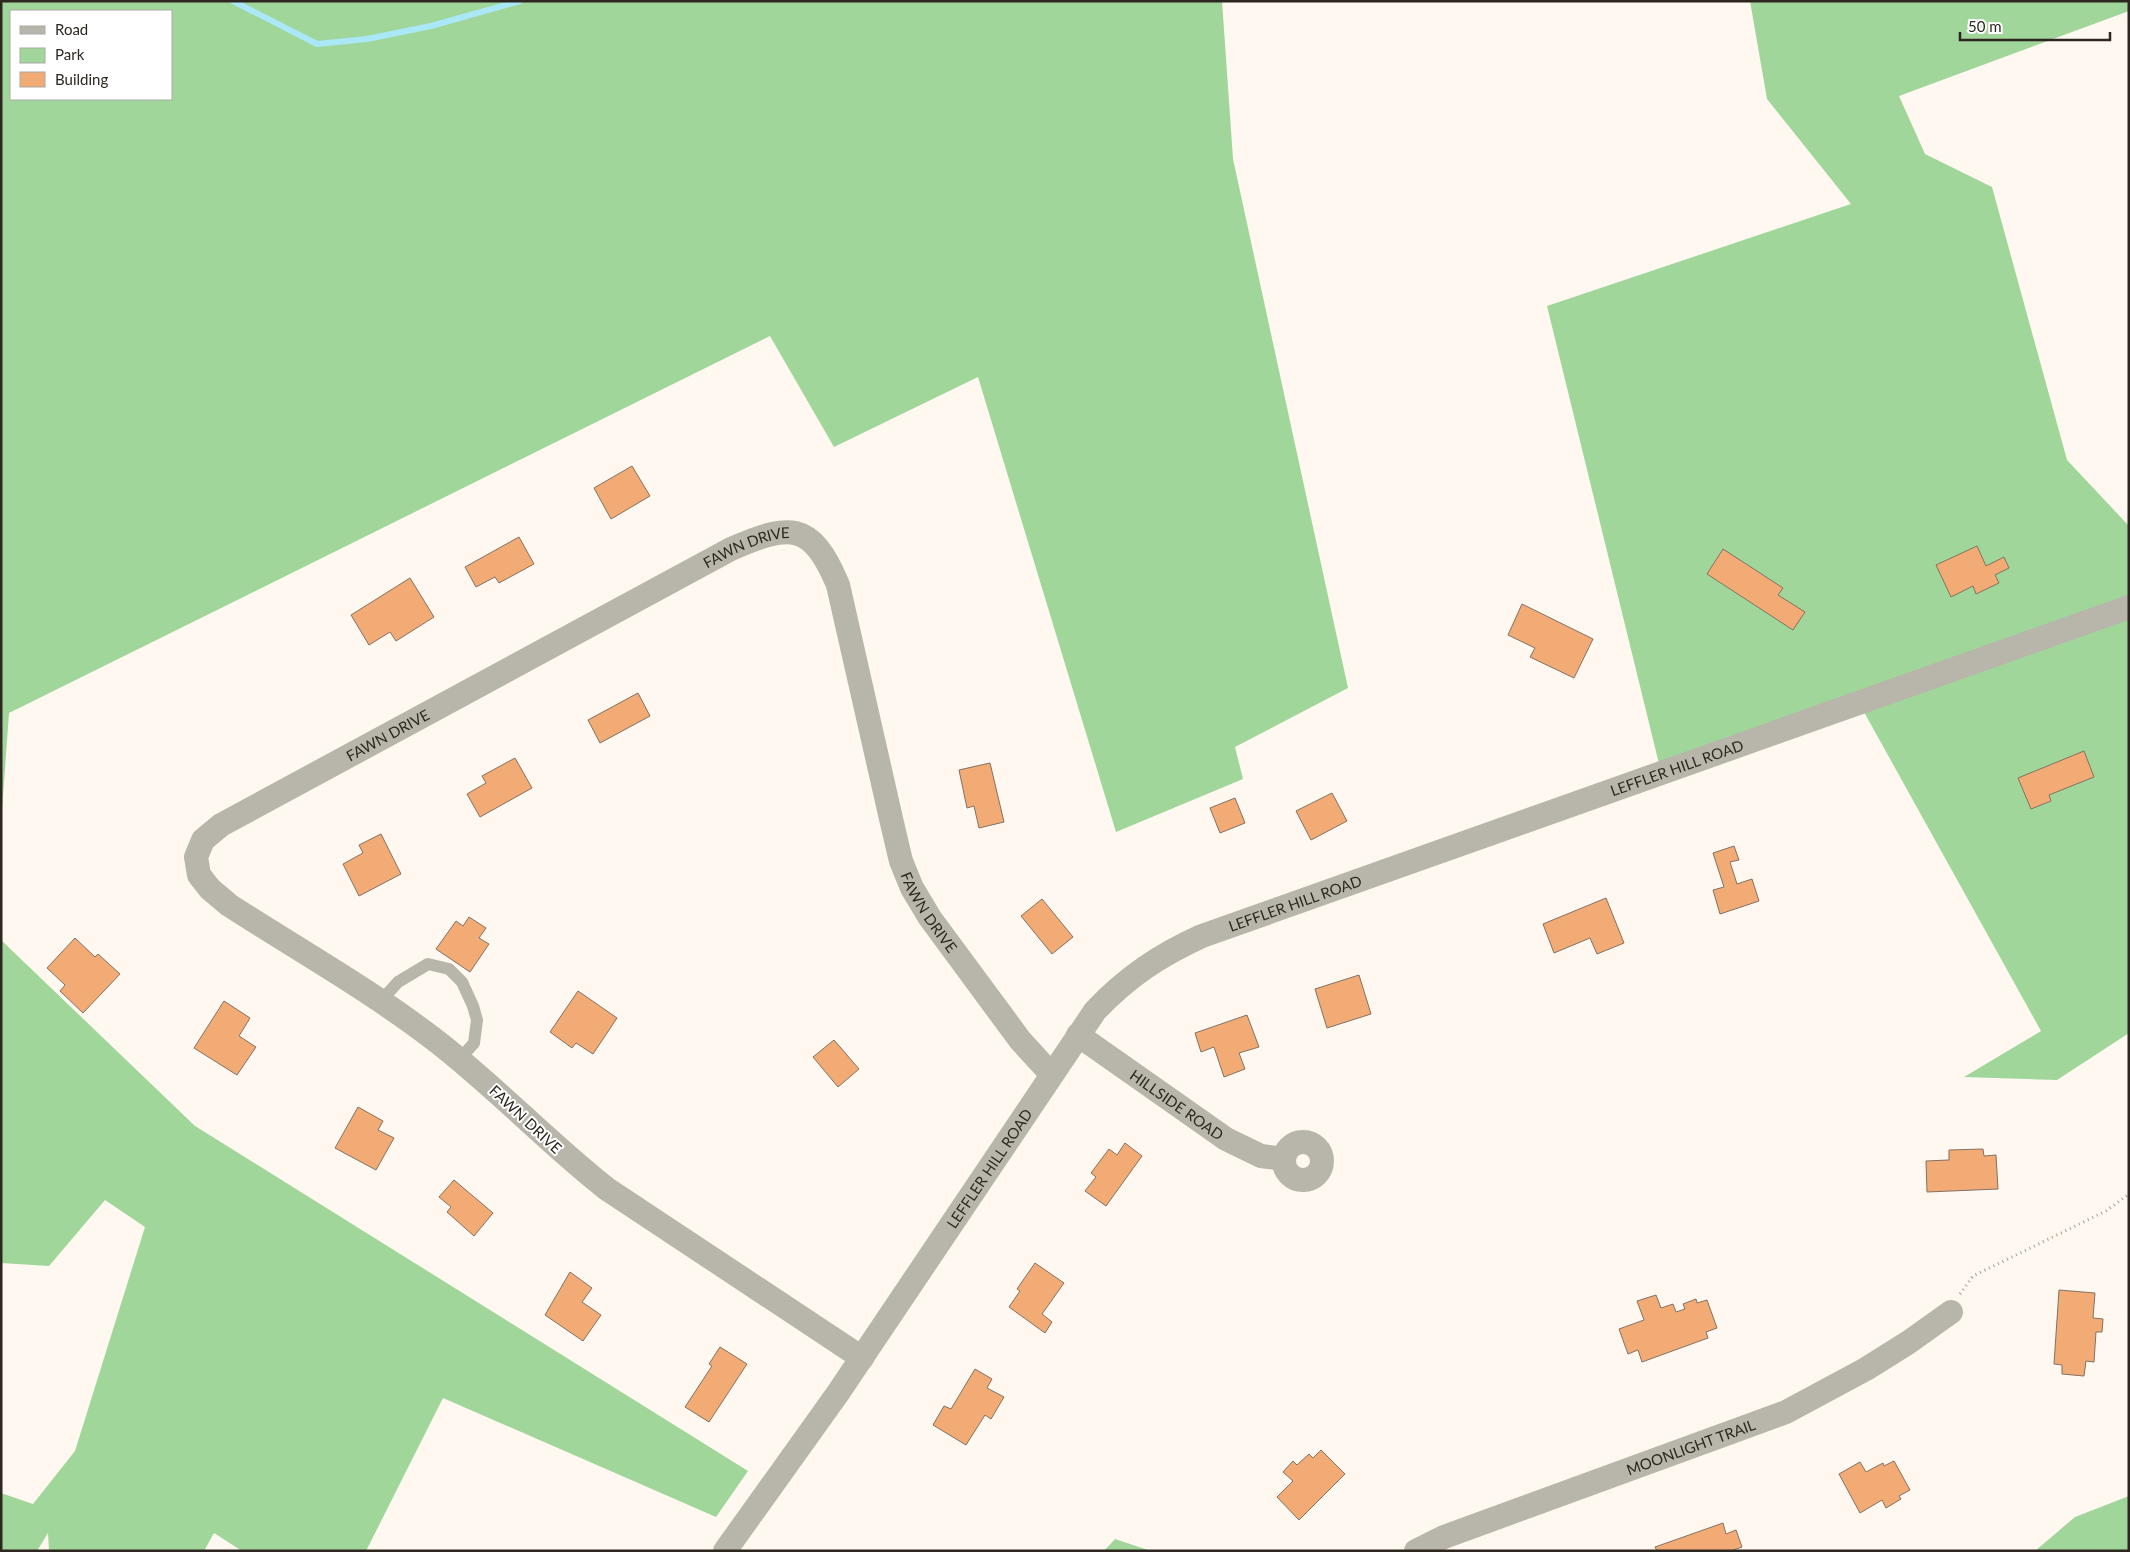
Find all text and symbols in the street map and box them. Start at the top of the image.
legend [10,10,172,100]
scale bar [1960,10,2110,42]
text: 50 m [1968,17,2002,35]
text: Road [55,20,88,38]
text: Park [55,45,85,63]
text: Building [55,70,108,88]
street label: FAWN DRIVE [700,523,790,571]
street label: FAWN DRIVE [343,705,432,765]
street label: LEFFLER HILL ROAD [1608,736,1746,799]
street label: FAWN DRIVE [897,869,961,956]
street label: LEFFLER HILL ROAD [1226,871,1364,935]
street label: HILLSIDE ROAD [1127,1066,1227,1144]
street label: FAWN DRIVE [486,1081,566,1157]
street label: LEFFLER HILL ROAD [943,1105,1036,1231]
street label: MOONLIGHT TRAIL [1624,1415,1758,1479]

